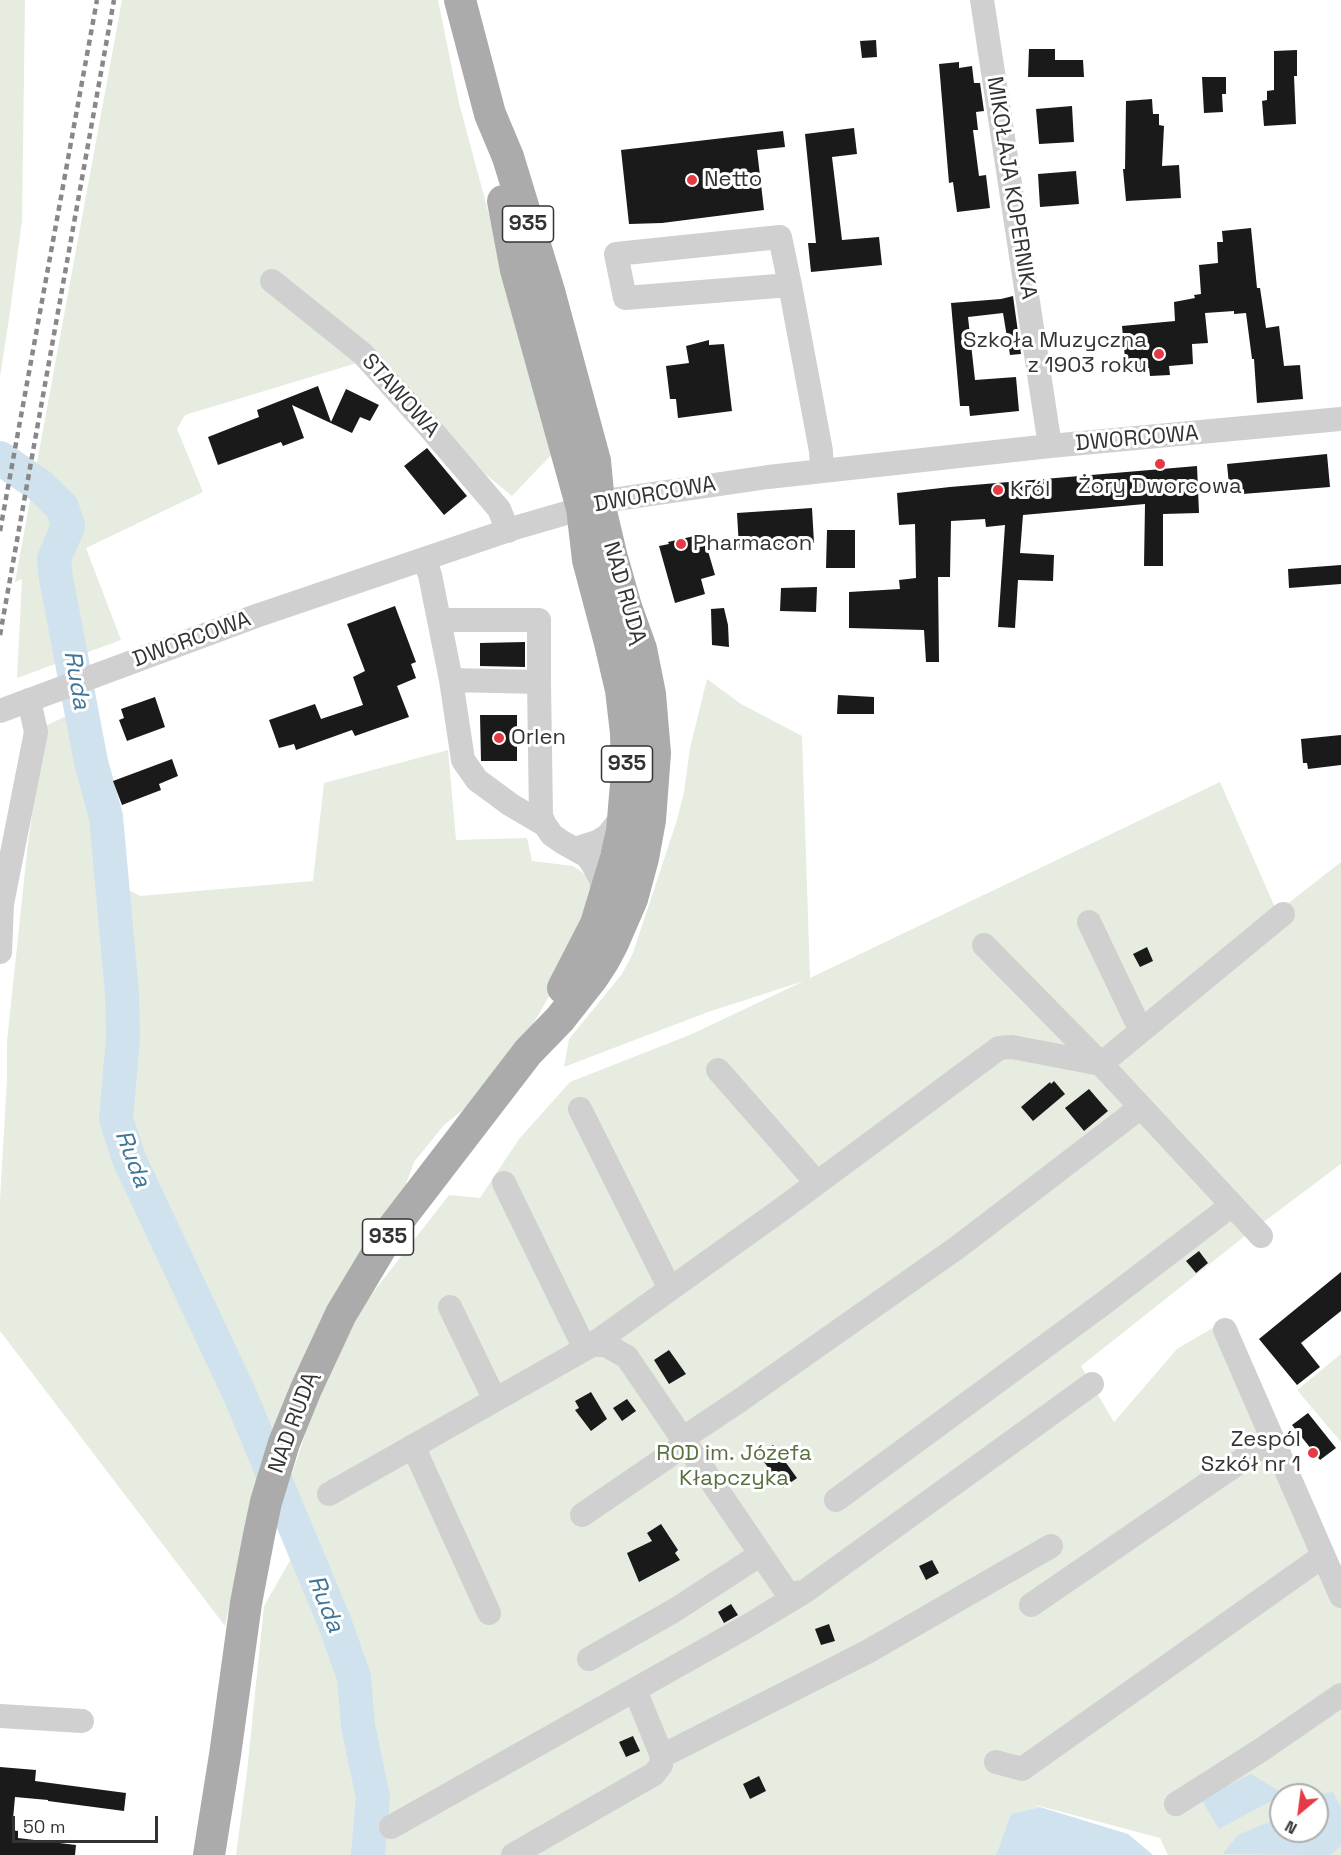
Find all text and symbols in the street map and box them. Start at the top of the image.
street label: MIKOŁAJA KOPERNIKA [980,75,1042,301]
place label: Netto [704,167,762,193]
marker: Netto [685,173,699,187]
road number: 935 [502,206,554,242]
place label: Szkoła Muzyczna z 1903 roku [963,328,1147,380]
marker: Szkoła Muzyczna z 1903 roku [1152,347,1166,361]
street label: STAWOWA [356,349,444,443]
street label: DWORCOWA [1074,420,1200,458]
marker: Żory Dworcowa [1153,457,1167,471]
street label: DWORCOWA [592,471,718,519]
place label: Żory Dworcowa [1078,474,1242,500]
place label: Król [1010,477,1050,503]
marker: Król [991,483,1005,497]
place label: Pharmacon [693,531,812,557]
marker: Pharmacon [674,537,688,551]
street label: NAD RUDĄ [597,539,651,647]
street label: DWORCOWA [130,607,254,673]
water label: Ruda [57,648,95,712]
place label: Orlen [511,725,566,751]
marker: Orlen [492,731,506,745]
road number: 935 [602,746,652,782]
water label: Ruda [108,1126,156,1192]
road number: 935 [362,1219,414,1255]
street label: NAD RUDĄ [264,1369,324,1477]
place label: Zespól Szkół nr 1 [1201,1427,1301,1478]
park label: ROD im. Józefa Kłapczyka [656,1441,812,1492]
marker: Zespól Szkół nr 1 [1306,1446,1320,1460]
water label: Ruda [301,1571,349,1637]
north arrow [1269,1783,1329,1843]
scale bar [15,1804,160,1842]
text: 50 m [23,1815,65,1838]
text: N [1281,1816,1301,1839]

